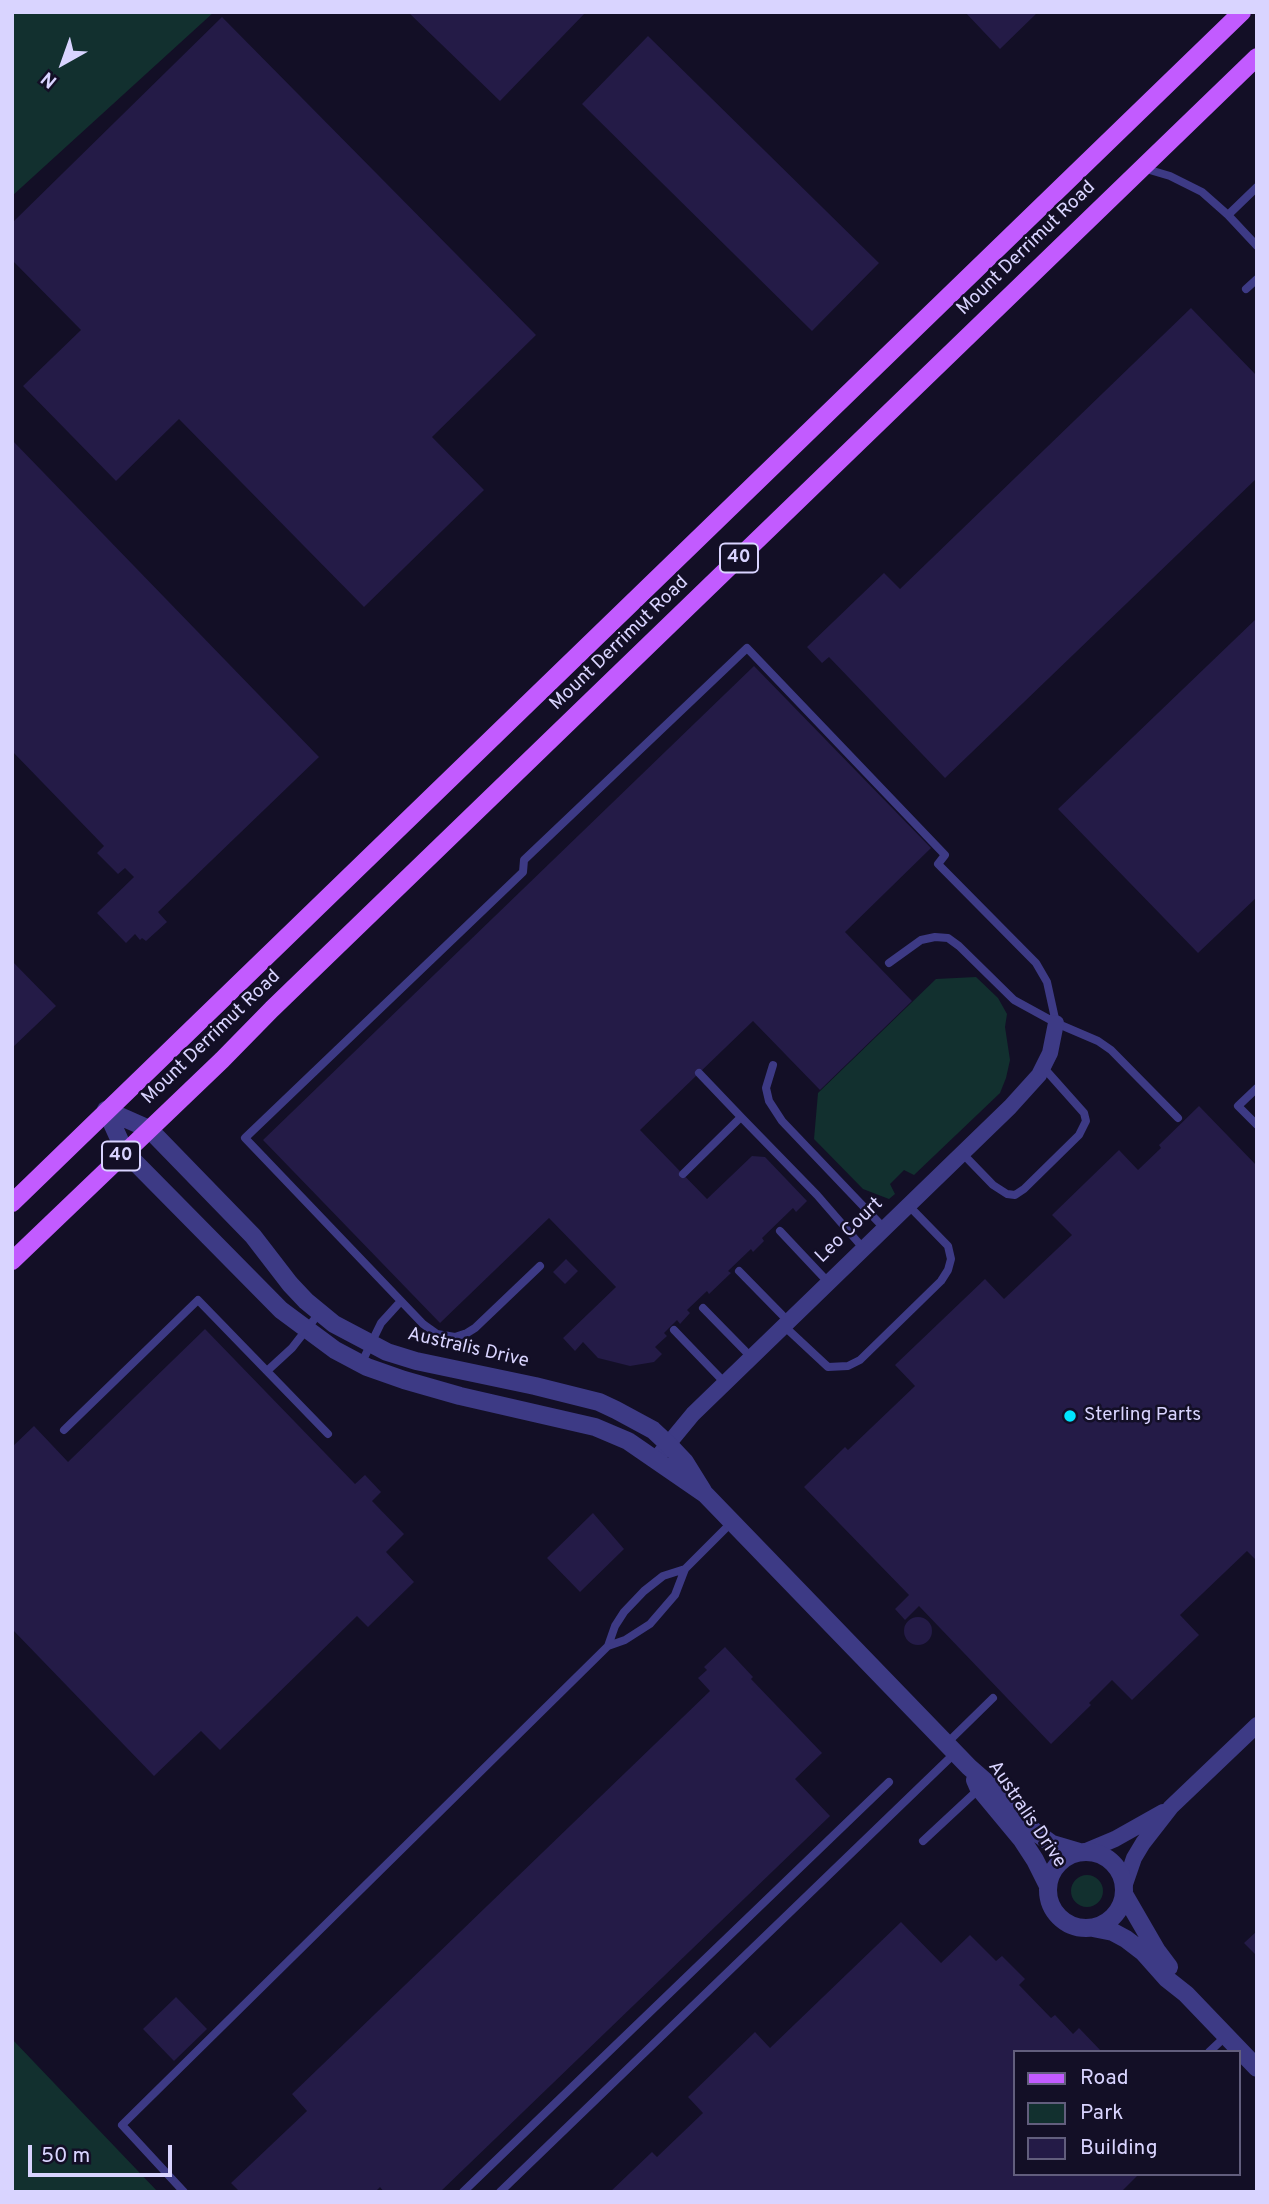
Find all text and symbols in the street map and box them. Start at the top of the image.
north arrow [28,28,98,98]
text: N [37,66,62,93]
street label: Mount Derrimut Road [953,177,1101,321]
road number: 40 [720,544,758,572]
street label: Mount Derrimut Road [546,572,694,716]
street label: Mount Derrimut Road [138,966,286,1110]
road number: 40 [102,1142,140,1170]
street label: Leo Court [812,1193,888,1269]
street label: Australis Drive [405,1324,531,1374]
place label: Sterling Parts [1084,1405,1201,1427]
marker: Sterling Parts [1062,1408,1078,1424]
street label: Australis Drive [982,1757,1070,1873]
legend [1014,2050,1241,2176]
text: Road [1080,2065,1129,2092]
text: Park [1080,2100,1123,2127]
scale bar [32,2130,175,2174]
text: Building [1080,2135,1158,2162]
text: 50 m [41,2143,90,2170]

